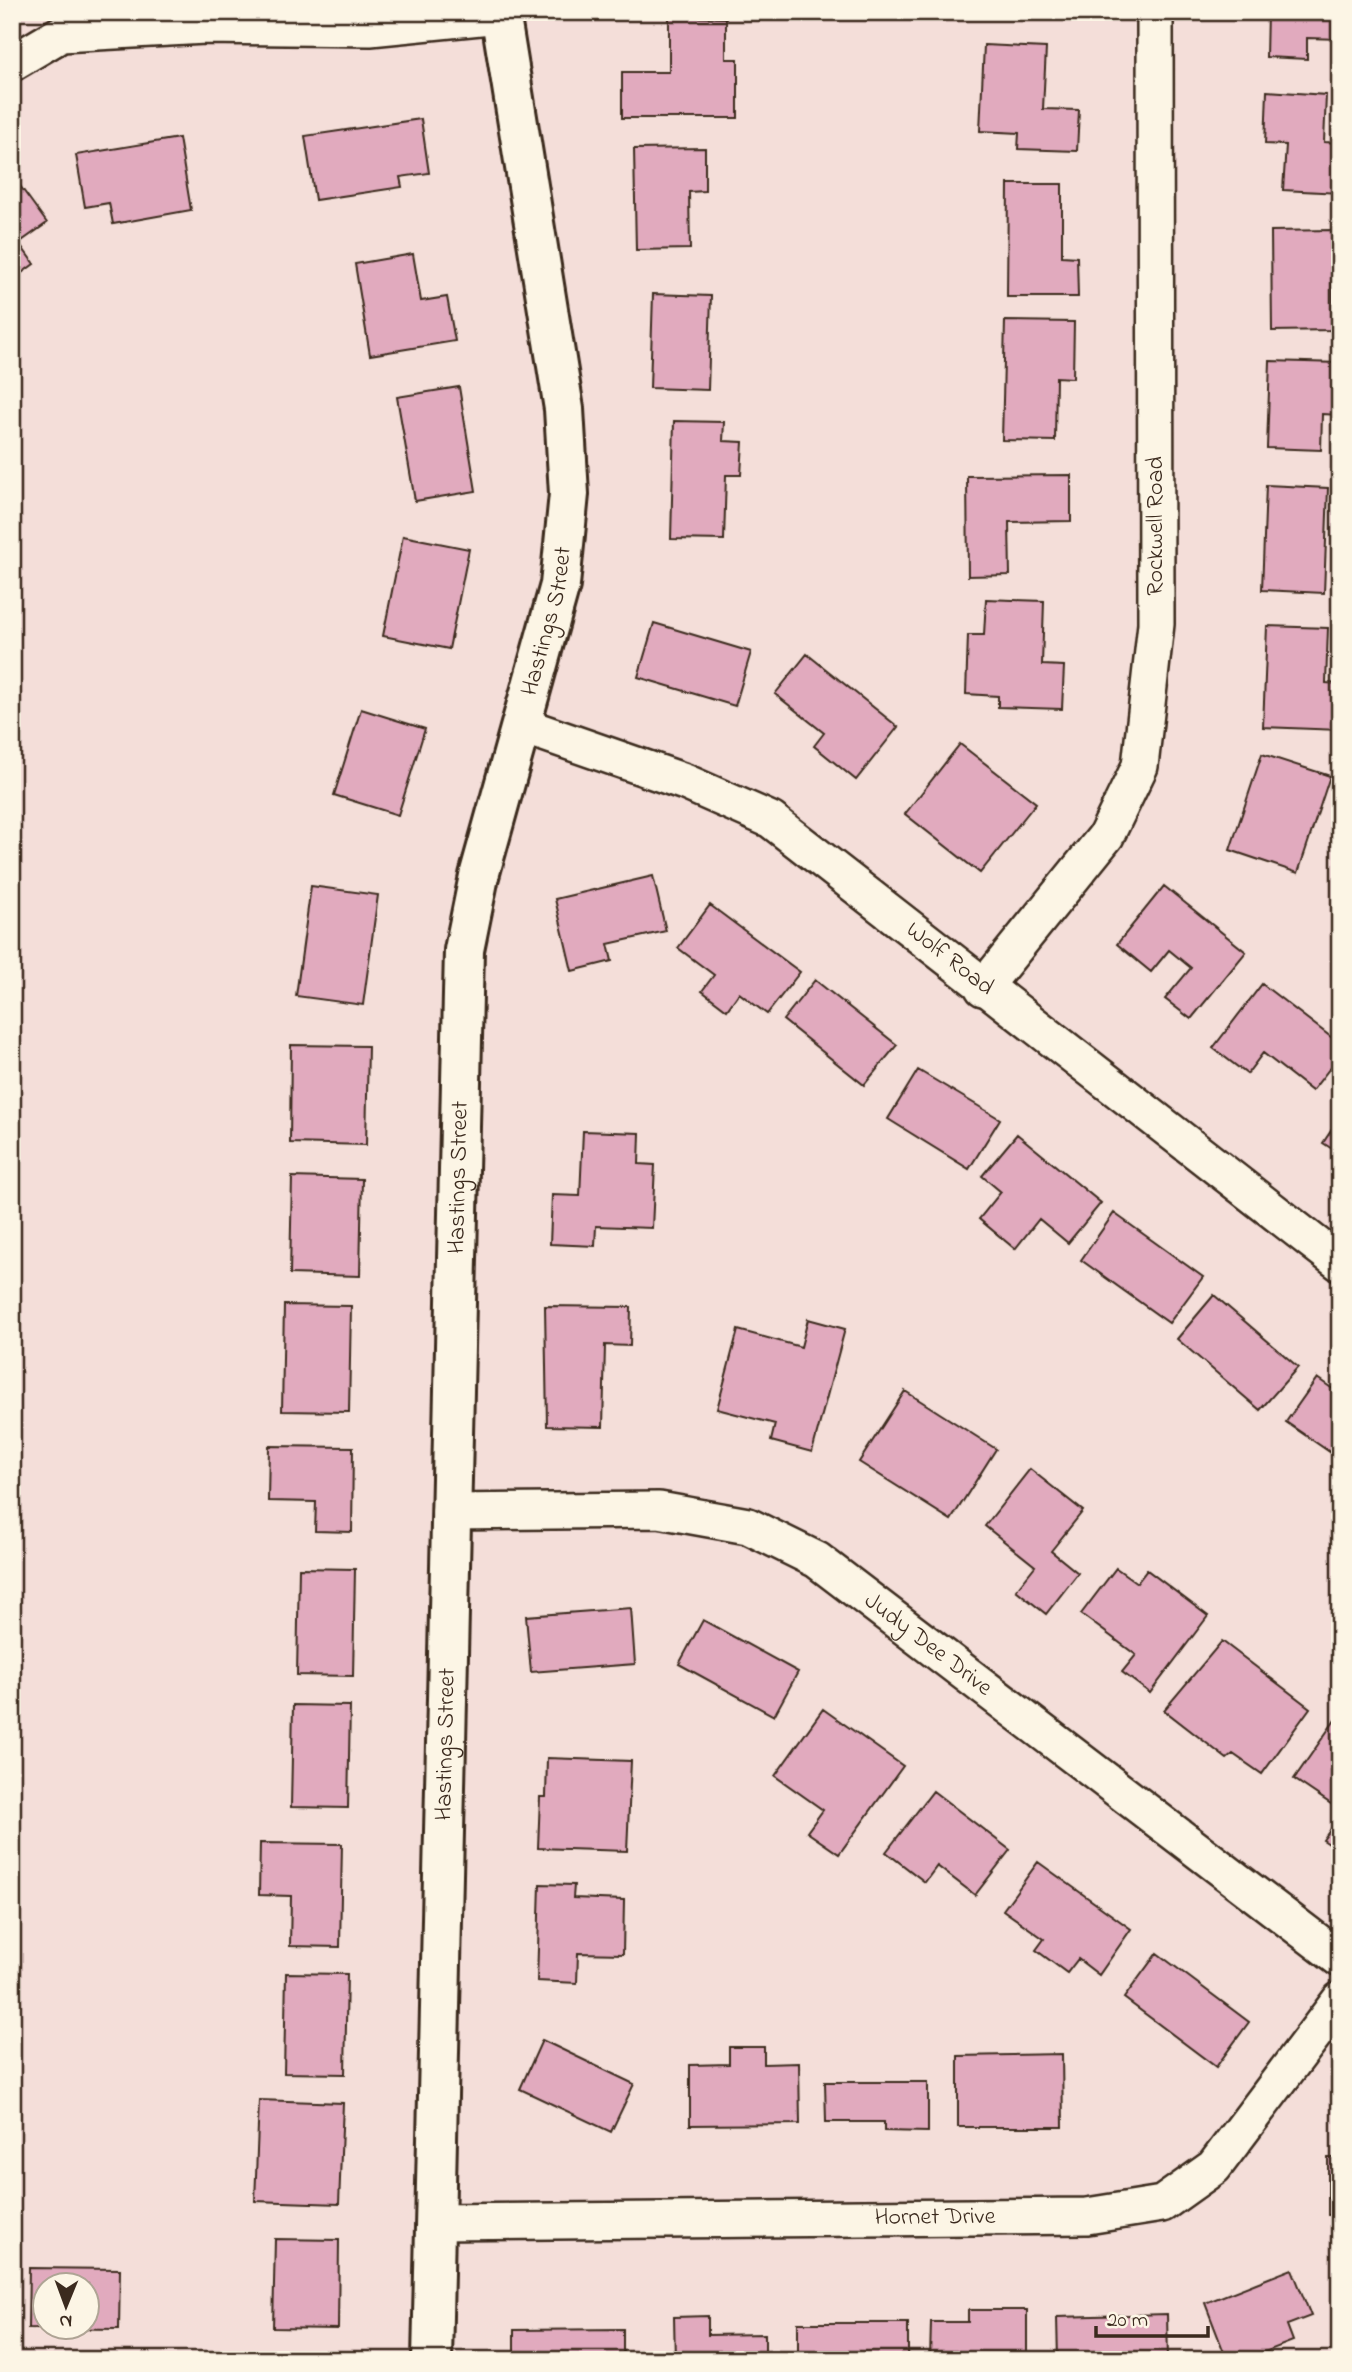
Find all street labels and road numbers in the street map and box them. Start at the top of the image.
street label: Rockwell Road [1139,456,1174,596]
street label: Hastings Street [512,545,581,700]
street label: Wolf Road [898,913,1002,1005]
street label: Hastings Street [440,1100,478,1254]
street label: Judy Dee Drive [856,1584,1000,1705]
street label: Hastings Street [427,1667,465,1821]
street label: Hornet Drive [874,2199,996,2235]

